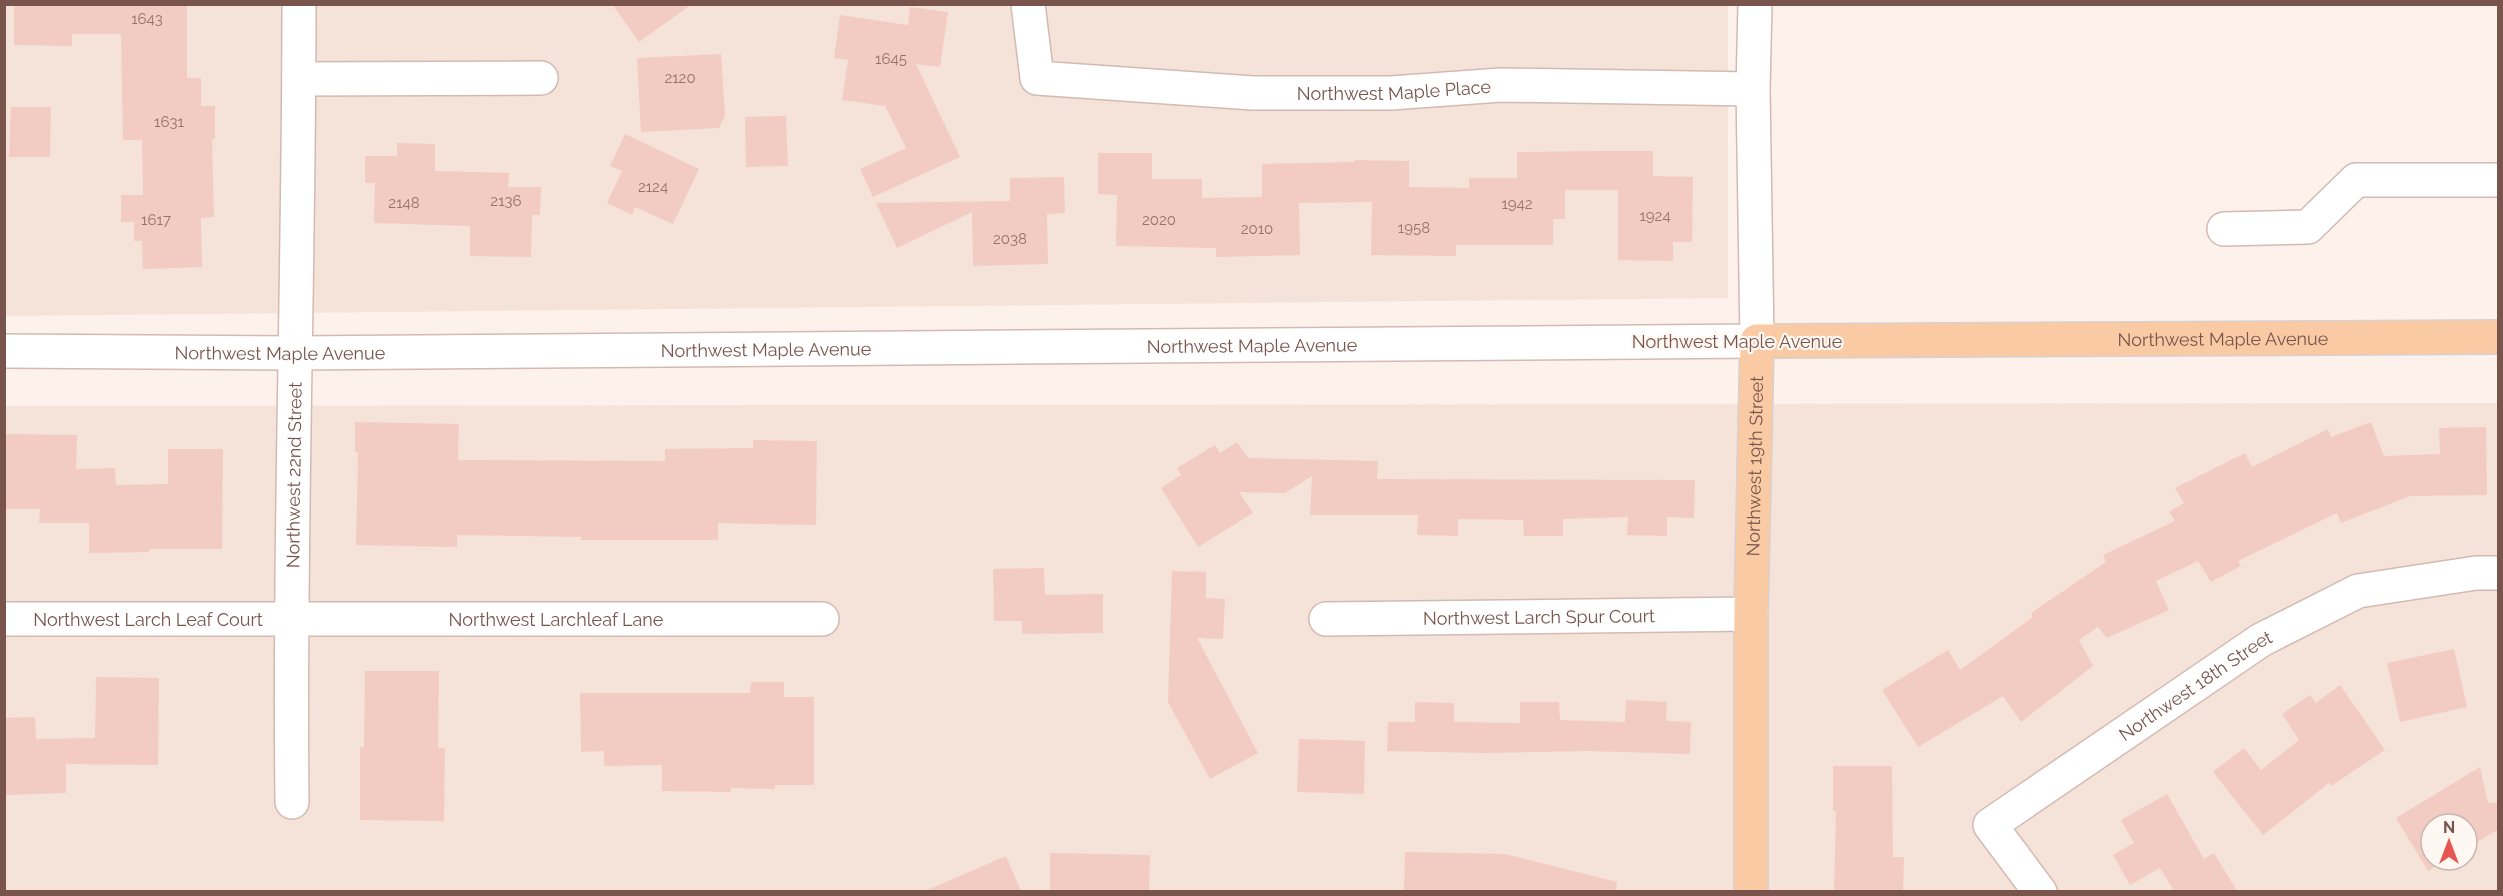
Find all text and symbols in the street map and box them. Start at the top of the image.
house number: 1643 [131,10,163,28]
house number: 1645 [875,50,907,68]
house number: 2120 [664,69,696,87]
street label: Northwest Maple Place [1297,75,1492,104]
house number: 1631 [154,113,185,131]
house number: 2124 [638,178,668,196]
house number: 2136 [490,192,522,210]
house number: 2148 [388,194,420,212]
house number: 1942 [1501,195,1533,213]
house number: 1924 [1639,207,1671,225]
house number: 1617 [141,211,171,229]
house number: 2020 [1142,211,1176,229]
house number: 1958 [1398,219,1430,237]
house number: 2010 [1241,220,1273,238]
house number: 2038 [993,230,1027,248]
street label: Northwest Maple Avenue [2118,327,2329,350]
street label: Northwest Maple Avenue [1632,331,1843,352]
street label: Northwest Maple Avenue [1147,334,1358,357]
street label: Northwest Maple Avenue [661,338,872,361]
street label: Northwest Maple Avenue [175,342,386,364]
street label: Northwest 19th Street [1742,375,1767,557]
street label: Northwest 22nd Street [282,382,305,568]
street label: Northwest Larch Spur Court [1423,605,1655,628]
street label: Northwest Larch Leaf Court [33,609,263,630]
street label: Northwest Larchleaf Lane [449,609,664,630]
street label: Northwest 18th Street [2115,626,2275,745]
north arrow [2419,812,2479,872]
text: N [2443,818,2455,837]

